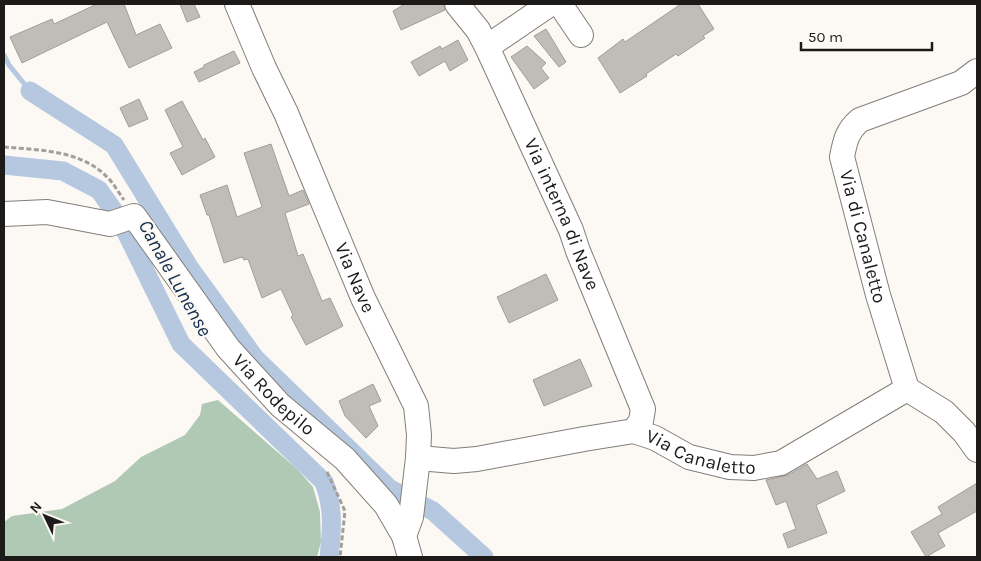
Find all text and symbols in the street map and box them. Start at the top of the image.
scale bar [801,20,932,52]
text: 50 m [808,28,843,46]
street label: Via interna di Nave [519,135,604,293]
street label: Via di Canaletto [835,168,891,306]
water label: Canale Lunense [134,216,216,340]
street label: Via Nave [330,239,380,316]
street label: Via Rodepilo [228,349,319,440]
street label: Via Canaletto [644,425,756,479]
north arrow [20,491,70,541]
text: N [26,498,46,517]

